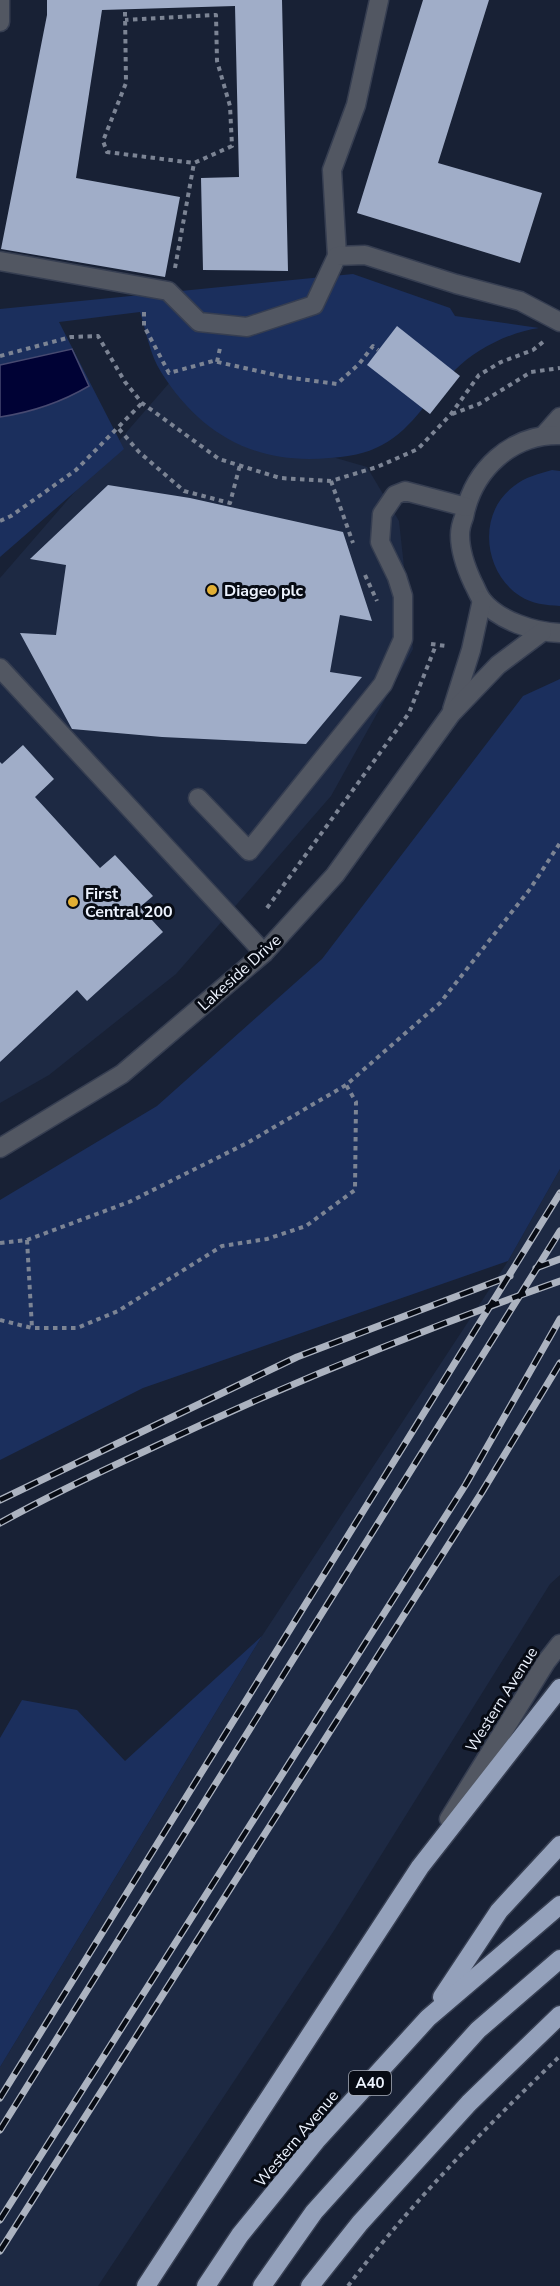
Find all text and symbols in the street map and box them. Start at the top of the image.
place label: Diageo plc [224,580,304,602]
marker: Diageo plc [205,583,219,597]
place label: First Central 200 [85,883,173,923]
marker: First Central 200 [66,895,80,909]
street label: Lakeside Drive [193,930,286,1016]
street label: Western Avenue [461,1643,543,1756]
road number: A40 [349,2071,391,2095]
street label: Western Avenue [250,2086,344,2192]

